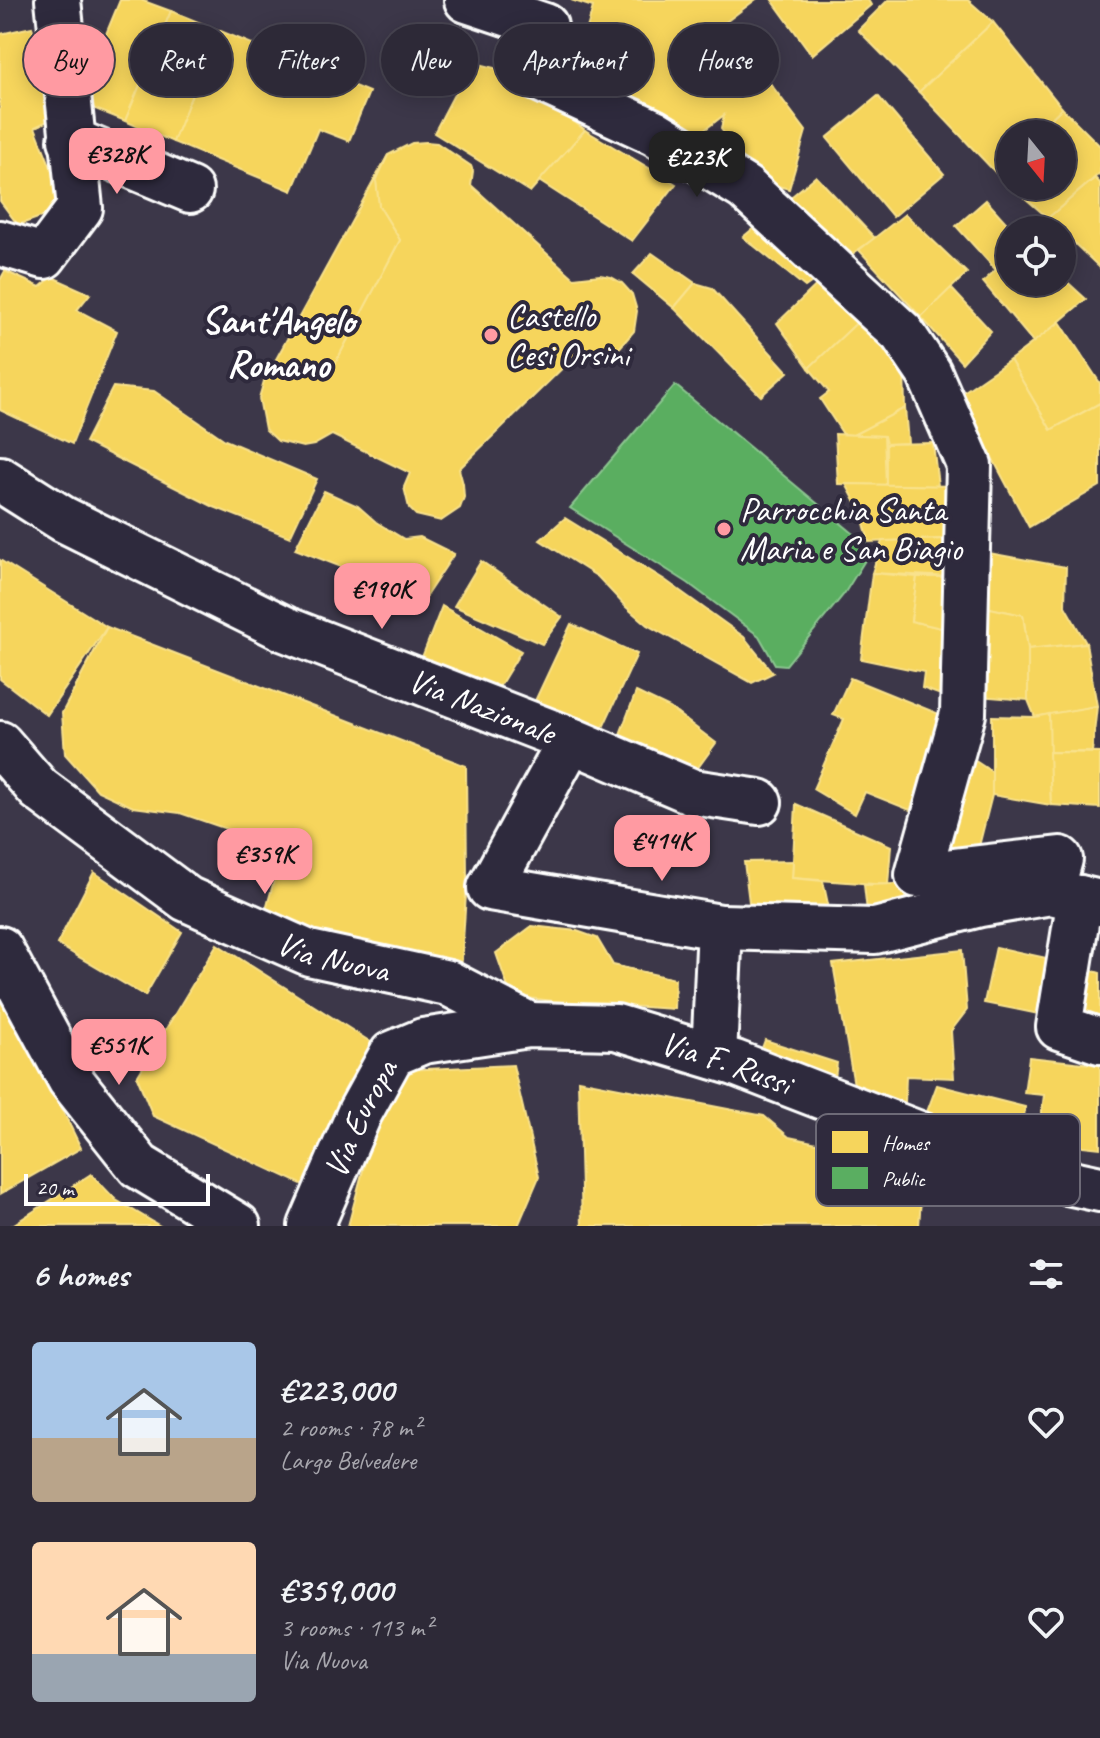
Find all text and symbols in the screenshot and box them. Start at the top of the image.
chip: Buy [24,24,114,96]
chip: Rent [130,24,232,96]
chip: Filters [248,24,365,96]
chip: New [381,24,478,96]
chip: Apartment [494,24,653,96]
chip: House [669,24,779,96]
north arrow [996,120,1076,200]
map controls [996,120,1076,296]
pin: €328K [61,128,173,196]
pin: €223K [641,131,753,199]
text: €328K [87,137,147,170]
text: €223K [667,140,727,173]
button: locate [996,216,1076,296]
place label: Castello Cesi Orsini [507,294,633,376]
district label: Sant'Angelo Romano [201,297,358,388]
marker: Castello Cesi Orsini [482,326,500,344]
place label: Parrocchia Santa Maria e San Biagio [740,488,964,570]
marker: Parrocchia Santa Maria e San Biagio [715,520,733,538]
pin: €190K [326,563,438,631]
text: €190K [352,572,412,605]
street label: Via Nazionale [403,658,564,755]
pin: €414K [606,815,718,883]
text: €414K [632,824,692,857]
pin: €359K [209,828,321,896]
text: €359K [235,837,295,870]
street label: Via Nuova [271,921,395,992]
pin: €551K [63,1019,175,1087]
street label: Via F. Russi [656,1021,801,1106]
text: €551K [89,1028,149,1061]
street label: Via Europa [313,1050,408,1184]
legend [816,1114,1080,1206]
text: Homes [882,1129,931,1157]
text: Public [882,1165,926,1193]
scale bar [24,1170,210,1206]
text: 20 m [36,1174,73,1202]
icon: filters [1024,1252,1068,1296]
text: 6 homes [32,1253,129,1296]
text: €223,000 [280,1368,394,1411]
icon: home [96,1374,192,1470]
icon: heart [1024,1400,1068,1444]
text: 2 rooms · 78 m² [280,1411,421,1444]
text: Largo Belvedere [280,1444,416,1477]
text: €359,000 [280,1568,393,1611]
icon: home [96,1574,192,1670]
icon: heart [1024,1600,1068,1644]
text: 3 rooms · 113 m² [280,1611,432,1644]
text: Via Nuova [280,1644,367,1677]

